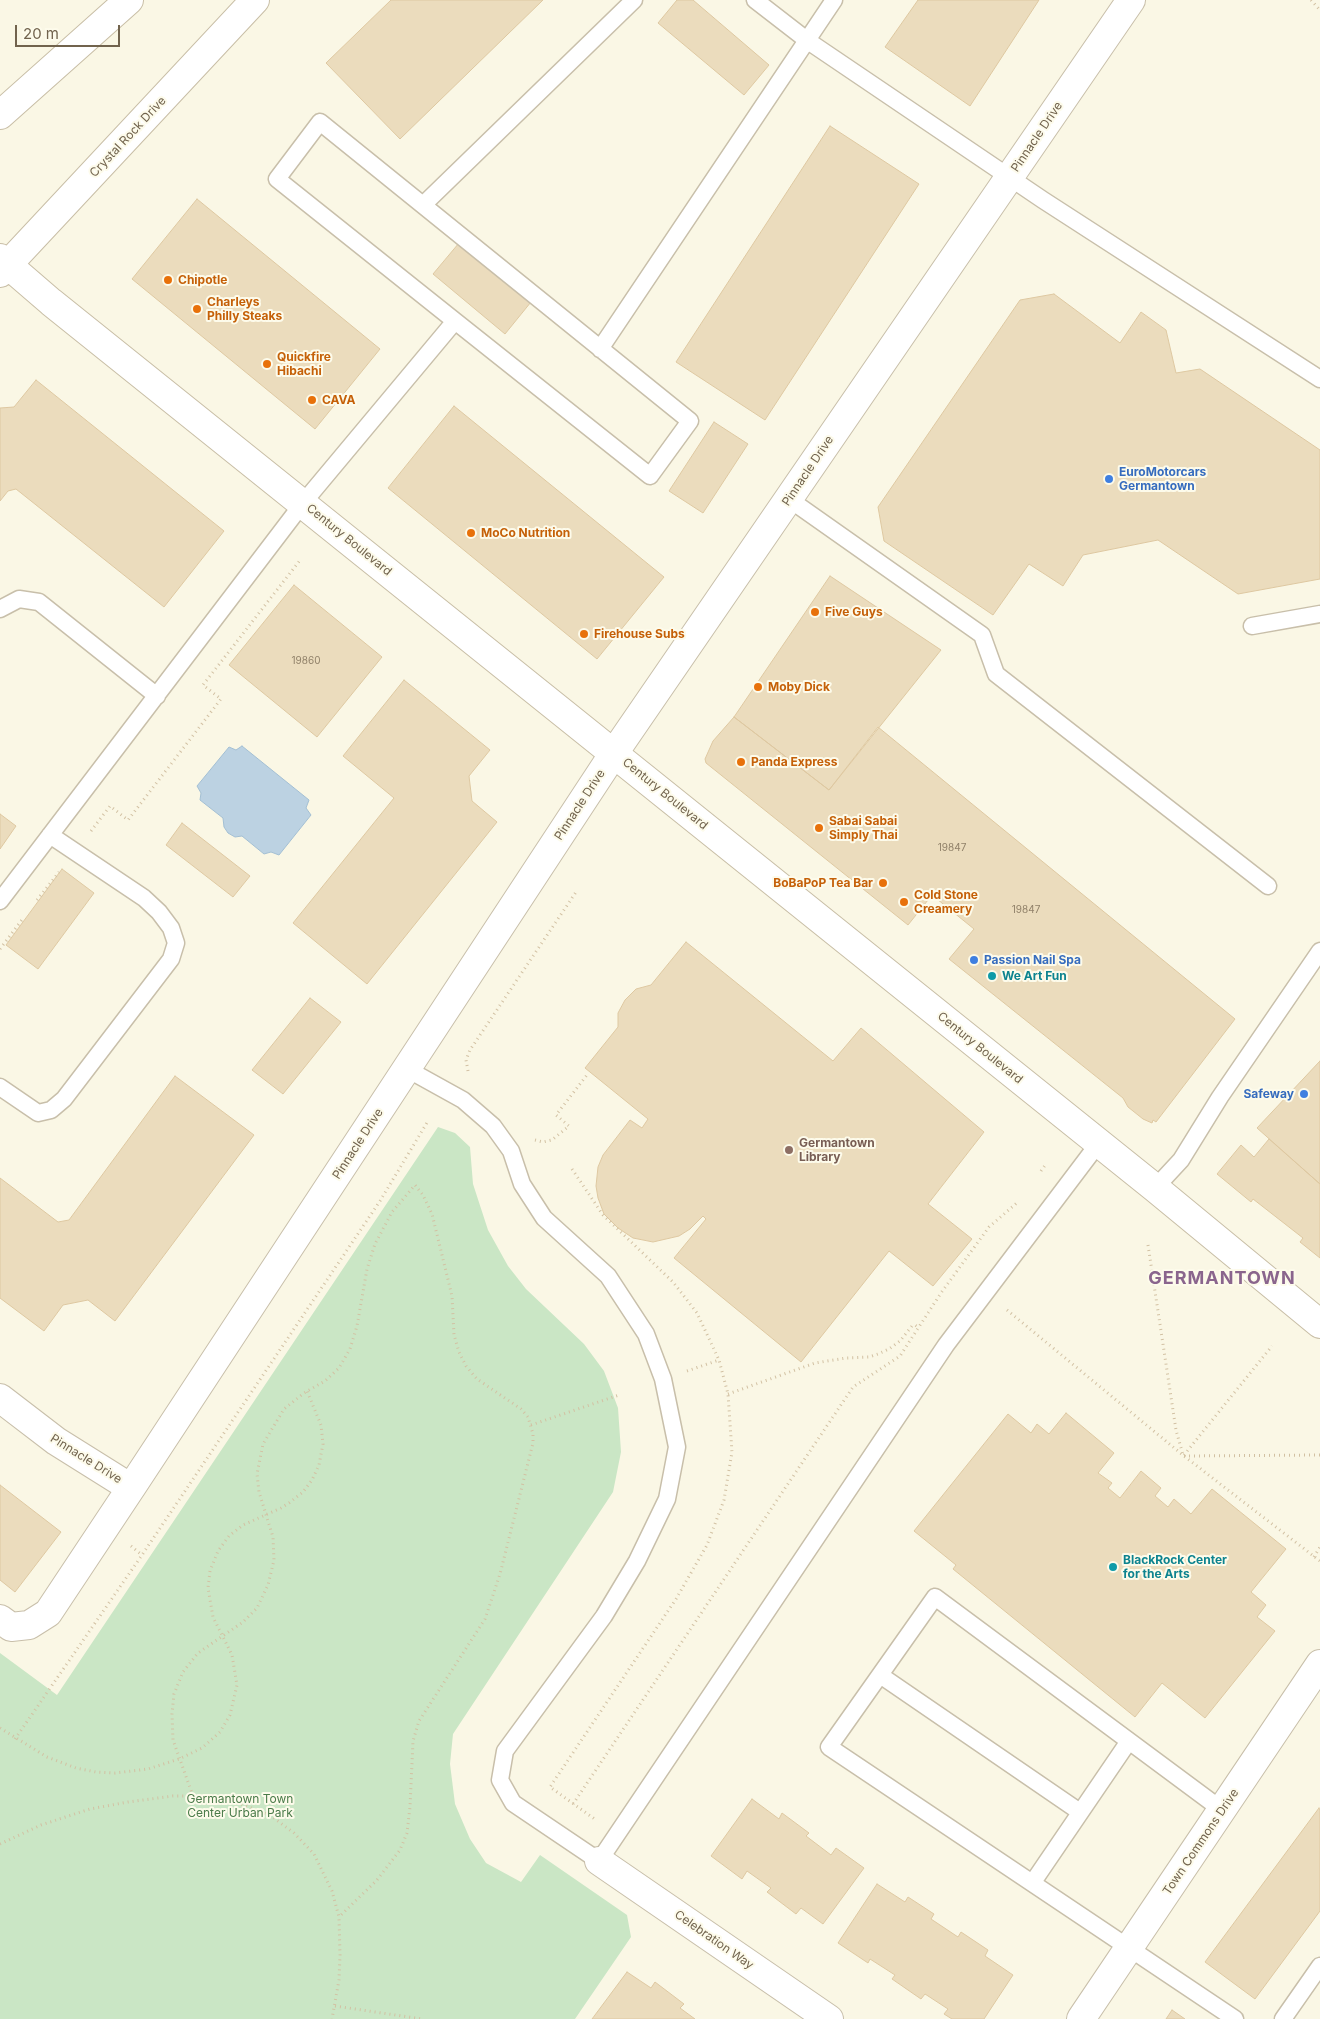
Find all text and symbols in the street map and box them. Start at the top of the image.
scale bar [18,15,122,47]
text: 20 m [23,24,59,43]
street label: Crystal Rock Drive [87,94,169,180]
street label: Pinnacle Drive [1008,99,1066,175]
place label: Chipotle [178,273,227,287]
marker: Chipotle [162,274,174,286]
place label: Charleys Philly Steaks [207,295,282,323]
marker: Charleys Philly Steaks [191,303,203,315]
place label: Quickfire Hibachi [277,350,331,378]
marker: Quickfire Hibachi [261,358,273,370]
place label: CAVA [322,393,356,407]
marker: CAVA [306,394,318,406]
street label: Pinnacle Drive [779,433,837,509]
place label: EuroMotorcars Germantown [1119,465,1206,493]
marker: EuroMotorcars Germantown [1103,473,1115,485]
street label: Century Boulevard [303,501,395,579]
place label: MoCo Nutrition [481,526,570,540]
marker: MoCo Nutrition [465,527,477,539]
place label: Five Guys [825,605,883,619]
marker: Five Guys [809,606,821,618]
place label: Firehouse Subs [594,627,685,641]
marker: Firehouse Subs [578,628,590,640]
house number: 19860 [292,655,320,667]
place label: Moby Dick [768,680,830,694]
marker: Moby Dick [752,681,764,693]
street label: Century Boulevard [619,755,711,833]
place label: Panda Express [751,755,837,769]
marker: Panda Express [735,756,747,768]
street label: Pinnacle Drive [552,767,608,843]
place label: Sabai Sabai Simply Thai [829,814,898,842]
marker: Sabai Sabai Simply Thai [813,822,825,834]
house number: 19847 [938,842,966,854]
place label: BoBaPoP Tea Bar [773,876,873,890]
marker: BoBaPoP Tea Bar [877,877,889,889]
place label: Cold Stone Creamery [914,888,978,916]
marker: Cold Stone Creamery [898,896,910,908]
house number: 19847 [1012,904,1040,916]
place label: Passion Nail Spa [984,953,1081,967]
marker: Passion Nail Spa [968,954,980,966]
place label: We Art Fun [1002,969,1067,983]
marker: We Art Fun [986,970,998,982]
street label: Century Boulevard [934,1009,1026,1087]
place label: Safeway [1244,1087,1294,1101]
marker: Safeway [1298,1088,1310,1100]
street label: Pinnacle Drive [330,1106,386,1182]
place label: Germantown Library [799,1136,875,1164]
marker: Germantown Library [783,1144,795,1156]
district label: GERMANTOWN [1147,1268,1297,1290]
street label: Pinnacle Drive [48,1431,124,1487]
place label: BlackRock Center for the Arts [1123,1553,1227,1581]
marker: BlackRock Center for the Arts [1107,1561,1119,1573]
street label: Town Commons Drive [1160,1786,1242,1898]
park label: Germantown Town Center Urban Park [187,1792,293,1820]
street label: Celebration Way [672,1907,756,1973]

